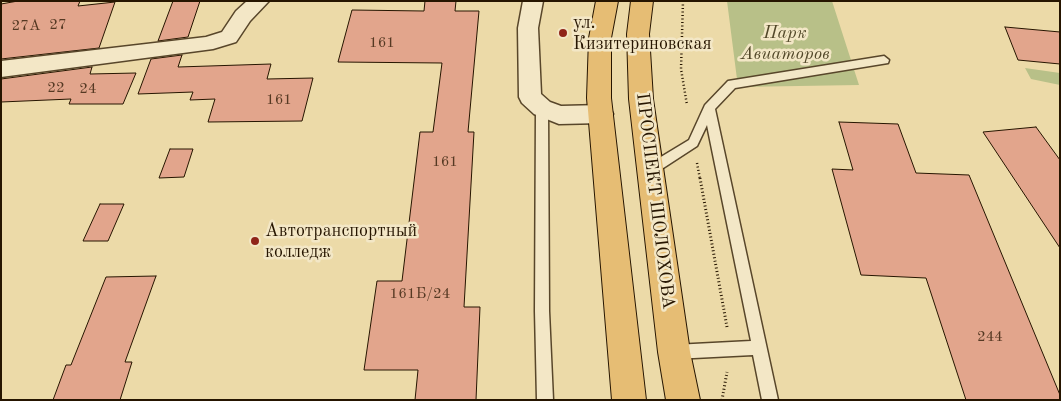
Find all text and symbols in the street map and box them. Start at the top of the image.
place label: ул. Кизитериновская [573,12,712,54]
house number: 27 [49,16,67,34]
house number: 27А [12,17,40,35]
park label: Парк Авиаторов [740,22,830,64]
marker: ул. Кизитериновская [557,27,569,39]
house number: 161 [369,34,395,52]
house number: 22 [47,79,65,97]
house number: 24 [79,80,97,98]
house number: 161 [266,91,292,109]
street label: ПРОСПЕКТ ШОЛОХОВА [631,92,679,310]
house number: 161 [432,153,458,171]
place label: Автотранспортный колледж [265,220,417,262]
marker: Автотранспортный колледж [249,235,261,247]
house number: 161Б/24 [390,285,450,303]
house number: 244 [977,328,1003,346]

